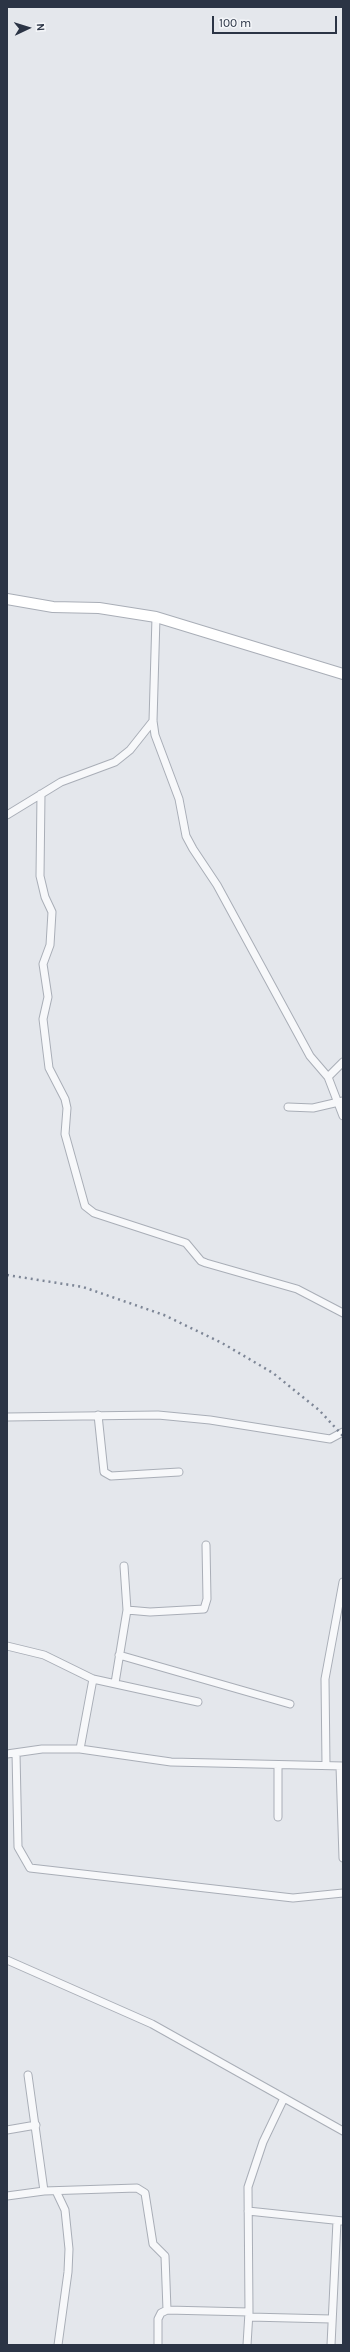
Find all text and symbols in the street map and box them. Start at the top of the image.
north arrow [8,8,48,48]
scale bar [214,8,339,34]
text: 100 m [219,16,251,30]
text: N [34,23,47,32]

